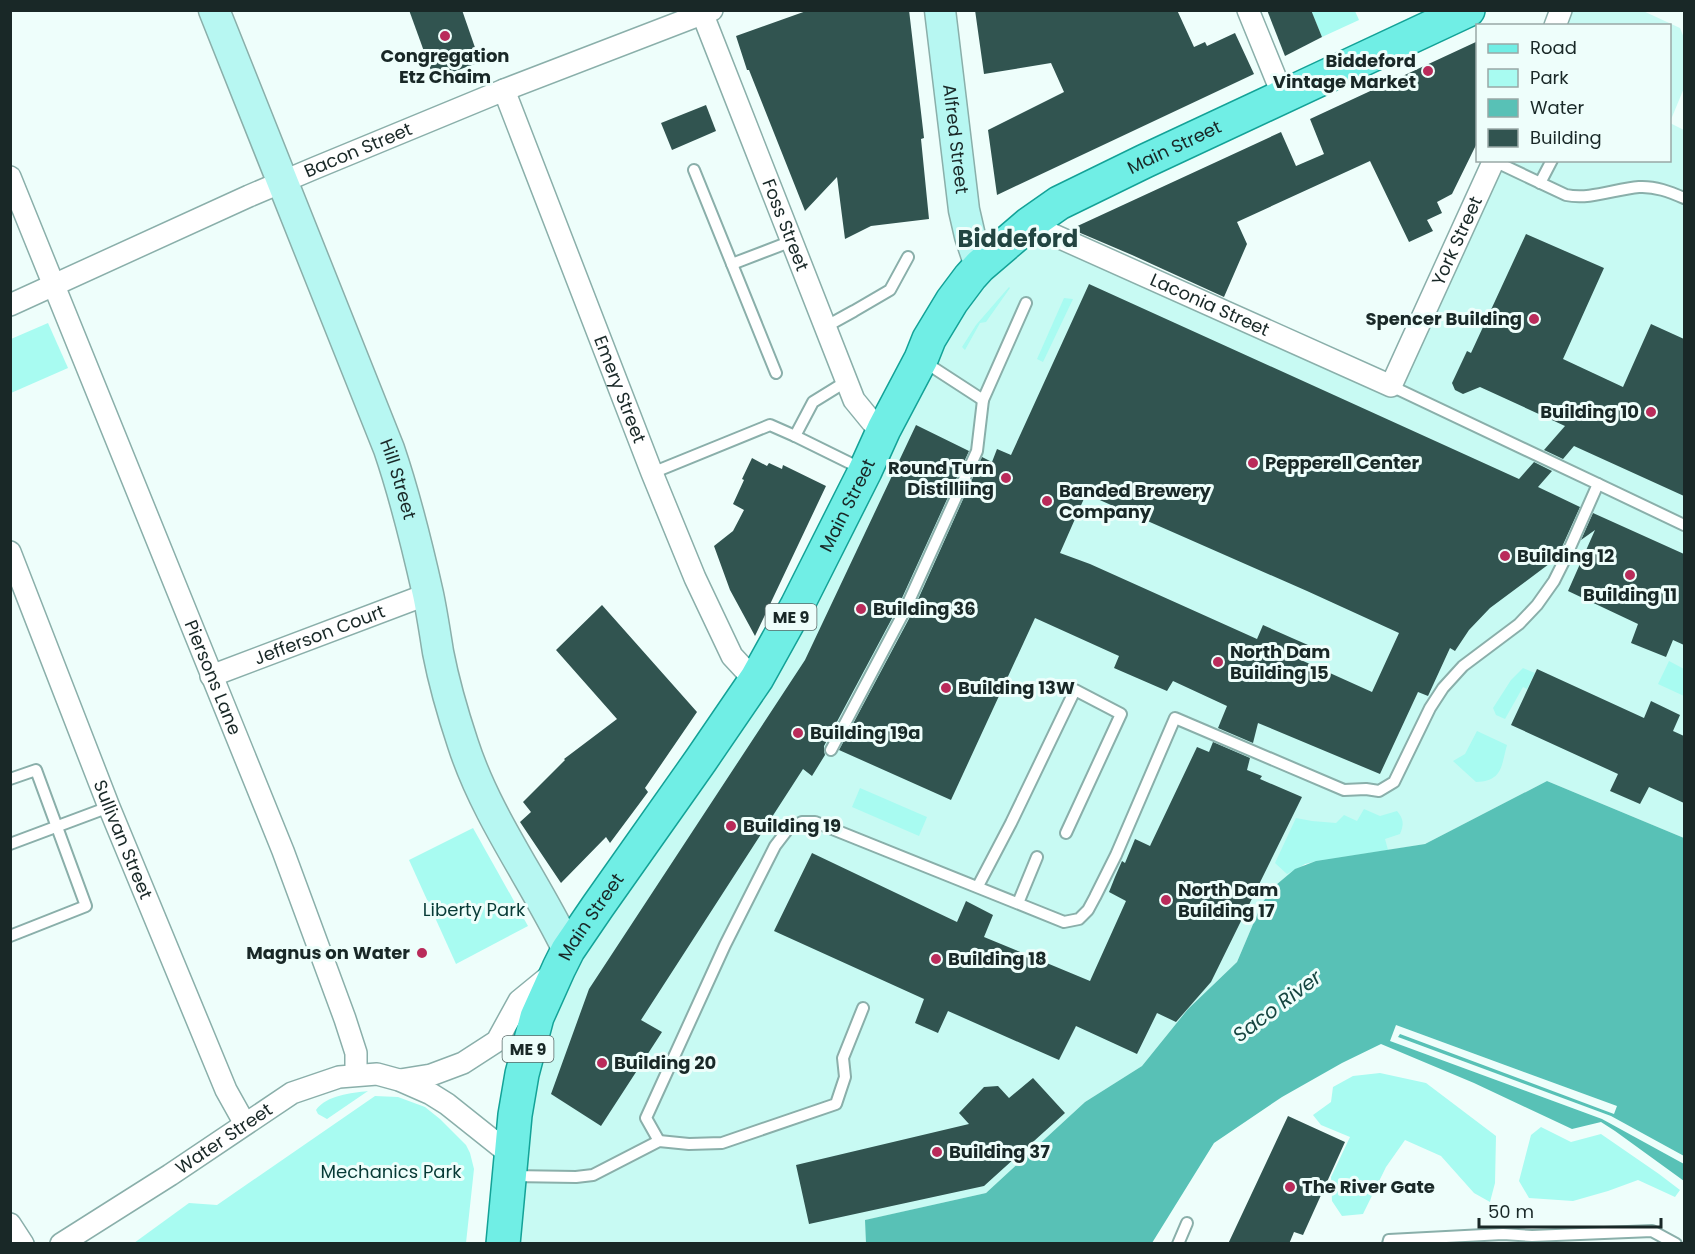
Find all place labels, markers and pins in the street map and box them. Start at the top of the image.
marker: Congregation Etz Chaim [438,29,452,43]
place label: Congregation Etz Chaim [381,43,510,89]
place label: Biddeford Vintage Market [1273,48,1416,94]
marker: Biddeford Vintage Market [1421,64,1435,78]
place label: Spencer Building [1365,306,1522,331]
marker: Spencer Building [1527,312,1541,326]
place label: Building 10 [1540,399,1639,424]
marker: Building 10 [1644,405,1658,419]
place label: Pepperell Center [1265,450,1419,475]
place label: Round Turn Distilliing [888,455,994,501]
marker: Pepperell Center [1246,456,1260,470]
marker: Round Turn Distilliing [999,471,1013,485]
place label: Banded Brewery Company [1059,478,1212,524]
marker: Banded Brewery Company [1040,494,1054,508]
place label: Building 12 [1517,543,1614,568]
marker: Building 12 [1498,549,1512,563]
marker: Building 11 [1623,568,1637,582]
place label: Building 11 [1583,582,1677,607]
place label: Building 36 [873,596,976,621]
marker: Building 36 [854,602,868,616]
place label: North Dam Building 15 [1230,639,1330,685]
marker: North Dam Building 15 [1211,655,1225,669]
place label: Building 13W [958,675,1075,700]
marker: Building 13W [939,681,953,695]
place label: Building 19a [810,720,920,745]
marker: Building 19a [791,726,805,740]
place label: Building 19 [743,813,841,838]
marker: Building 19 [724,819,738,833]
place label: North Dam Building 17 [1178,877,1278,923]
marker: North Dam Building 17 [1159,893,1173,907]
place label: Magnus on Water [246,940,410,965]
marker: Magnus on Water [415,946,429,960]
place label: Building 18 [948,946,1047,971]
marker: Building 18 [929,952,943,966]
place label: Building 20 [614,1050,716,1075]
marker: Building 20 [595,1056,609,1070]
place label: Building 37 [949,1139,1050,1164]
marker: Building 37 [930,1145,944,1159]
place label: The River Gate [1302,1174,1435,1199]
marker: The River Gate [1283,1180,1297,1194]

